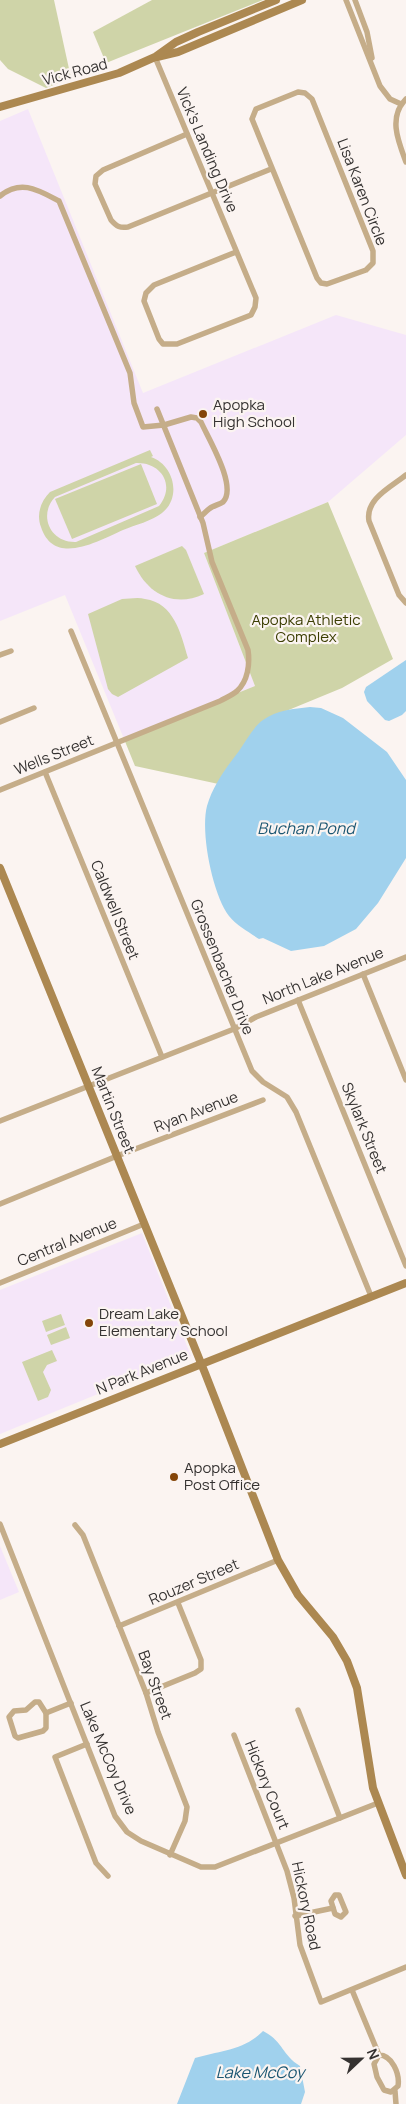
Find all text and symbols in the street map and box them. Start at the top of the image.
street label: Vick Road [40,53,110,90]
street label: Vick's Landing Drive [172,84,243,216]
street label: Lisa Karen Circle [332,135,393,249]
place label: Apopka High School [213,394,295,432]
marker: Apopka High School [197,408,209,420]
park label: Apopka Athletic Complex [251,609,361,647]
street label: Wells Street [11,729,97,780]
water label: Buchan Pond [257,817,357,839]
street label: Caldwell Street [86,857,145,963]
street label: Grossenbacher Drive [186,896,259,1038]
street label: North Lake Avenue [259,942,387,1009]
street label: Martin Street [87,1063,140,1156]
street label: Skylark Street [337,1079,392,1176]
street label: Ryan Avenue [151,1086,241,1137]
street label: Central Avenue [14,1212,120,1271]
place label: Dream Lake Elementary School [99,1303,228,1341]
marker: Dream Lake Elementary School [83,1317,95,1329]
street label: N Park Avenue [93,1343,191,1400]
place label: Apopka Post Office [184,1457,260,1495]
marker: Apopka Post Office [168,1471,180,1483]
street label: Rouzer Street [146,1553,242,1610]
street label: Bay Street [133,1647,178,1722]
street label: Lake McCoy Drive [75,1698,142,1818]
street label: Hickory Court [240,1737,295,1833]
street label: Hickory Road [287,1860,326,1952]
north arrow [336,2034,386,2084]
text: N [363,2046,384,2062]
water label: Lake McCoy [216,2061,307,2083]

